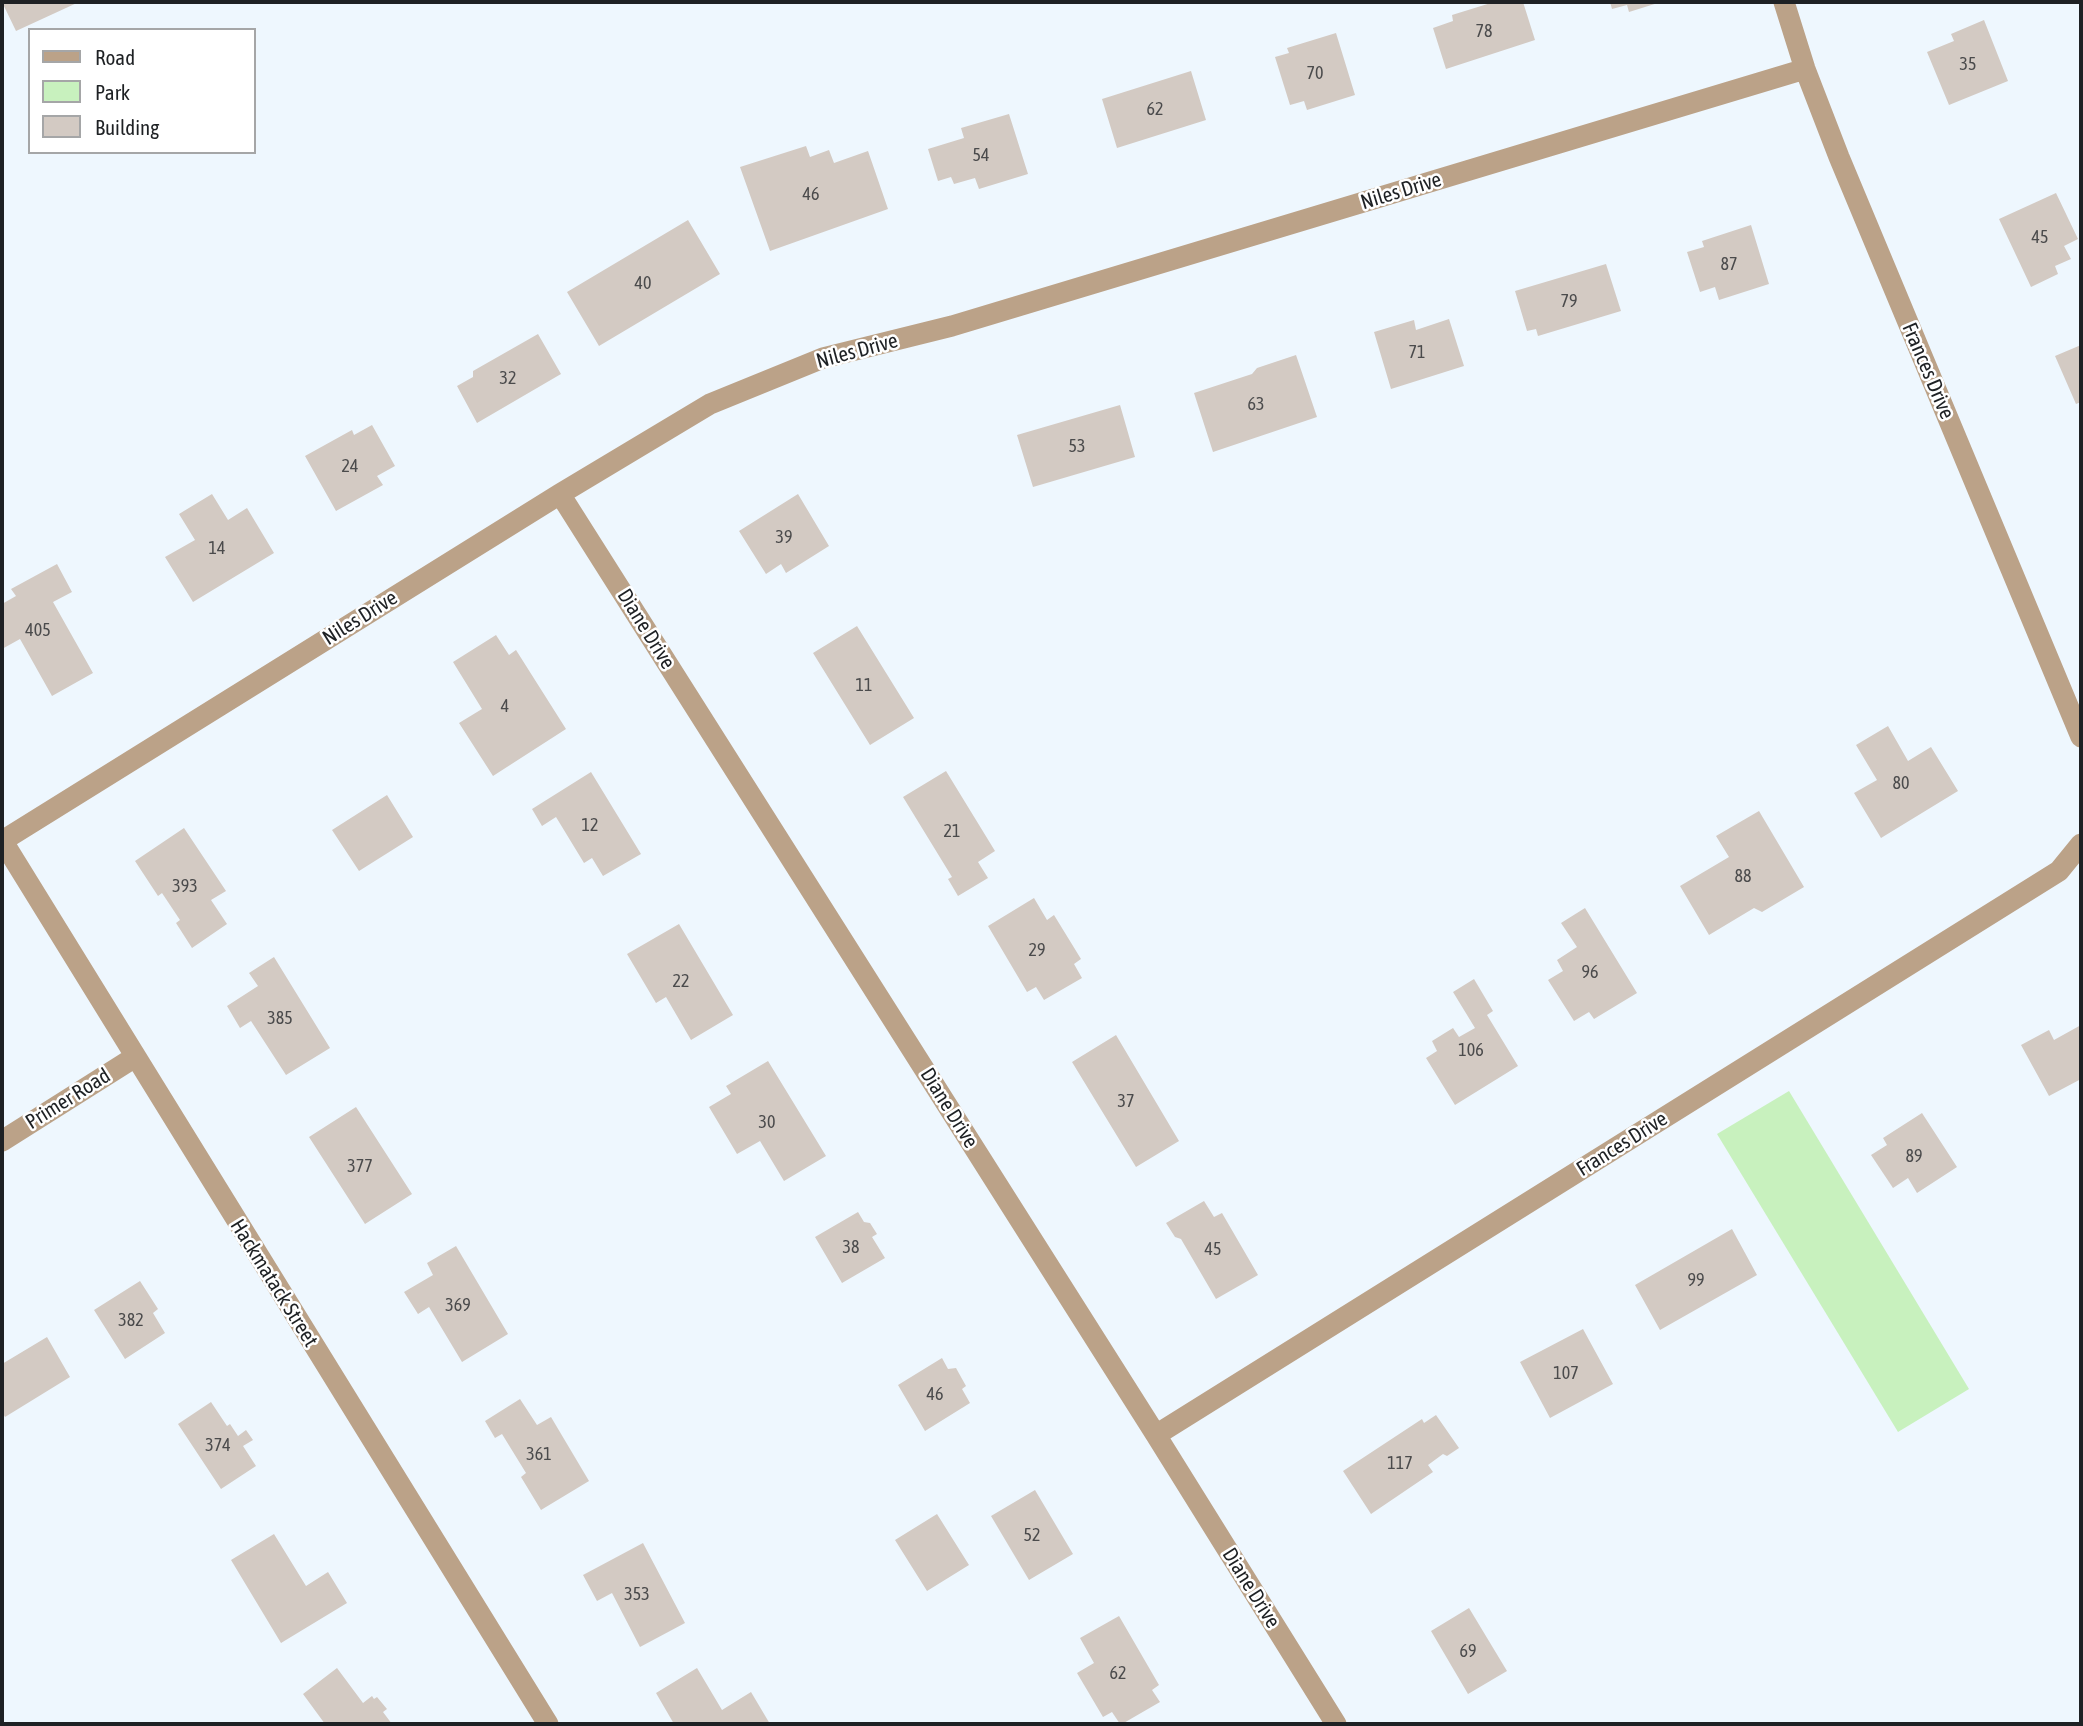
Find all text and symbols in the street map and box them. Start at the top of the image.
house number: 78 [1476,20,1492,42]
legend [28,28,256,154]
text: Road [95,45,135,69]
house number: 35 [1960,53,1976,75]
house number: 70 [1307,62,1323,84]
text: Park [95,80,130,104]
house number: 62 [1147,98,1163,120]
text: Building [95,115,159,139]
house number: 54 [973,144,989,166]
street label: Niles Drive [1358,167,1444,215]
house number: 46 [803,183,819,205]
house number: 45 [2032,226,2048,248]
house number: 87 [1721,253,1737,275]
house number: 40 [635,272,651,294]
house number: 79 [1561,290,1577,312]
street label: Frances Drive [1896,319,1960,423]
street label: Niles Drive [814,328,900,374]
house number: 71 [1409,341,1425,363]
house number: 32 [500,367,516,389]
house number: 63 [1248,393,1264,415]
house number: 53 [1069,435,1085,457]
house number: 24 [342,455,358,477]
house number: 39 [776,526,792,548]
house number: 14 [209,537,225,559]
street label: Diane Drive [612,584,680,674]
street label: Niles Drive [318,585,402,651]
house number: 405 [25,619,51,641]
house number: 11 [856,674,872,696]
house number: 4 [501,695,509,717]
house number: 80 [1893,772,1909,794]
house number: 12 [582,814,598,836]
house number: 21 [944,820,960,842]
house number: 88 [1735,865,1751,887]
house number: 393 [172,875,198,897]
house number: 29 [1029,939,1045,961]
house number: 96 [1582,961,1598,983]
house number: 22 [673,970,689,992]
house number: 385 [267,1007,293,1029]
house number: 106 [1458,1039,1484,1061]
street label: Primer Road [21,1063,115,1135]
street label: Diane Drive [915,1063,983,1153]
house number: 37 [1118,1090,1134,1112]
street label: Frances Drive [1572,1106,1672,1182]
house number: 30 [759,1111,775,1133]
house number: 89 [1906,1145,1922,1167]
house number: 377 [347,1155,373,1177]
street label: Hackmatack Street [225,1215,323,1351]
house number: 38 [843,1236,859,1258]
house number: 45 [1205,1238,1221,1260]
house number: 99 [1688,1269,1704,1291]
house number: 369 [445,1294,471,1316]
house number: 382 [118,1309,144,1331]
house number: 107 [1553,1362,1579,1384]
house number: 46 [927,1383,943,1405]
house number: 374 [205,1434,231,1456]
house number: 361 [526,1443,552,1465]
house number: 117 [1387,1452,1413,1474]
house number: 52 [1024,1524,1040,1546]
street label: Diane Drive [1217,1543,1285,1633]
house number: 353 [624,1583,650,1605]
house number: 69 [1460,1640,1476,1662]
house number: 62 [1110,1662,1126,1684]

